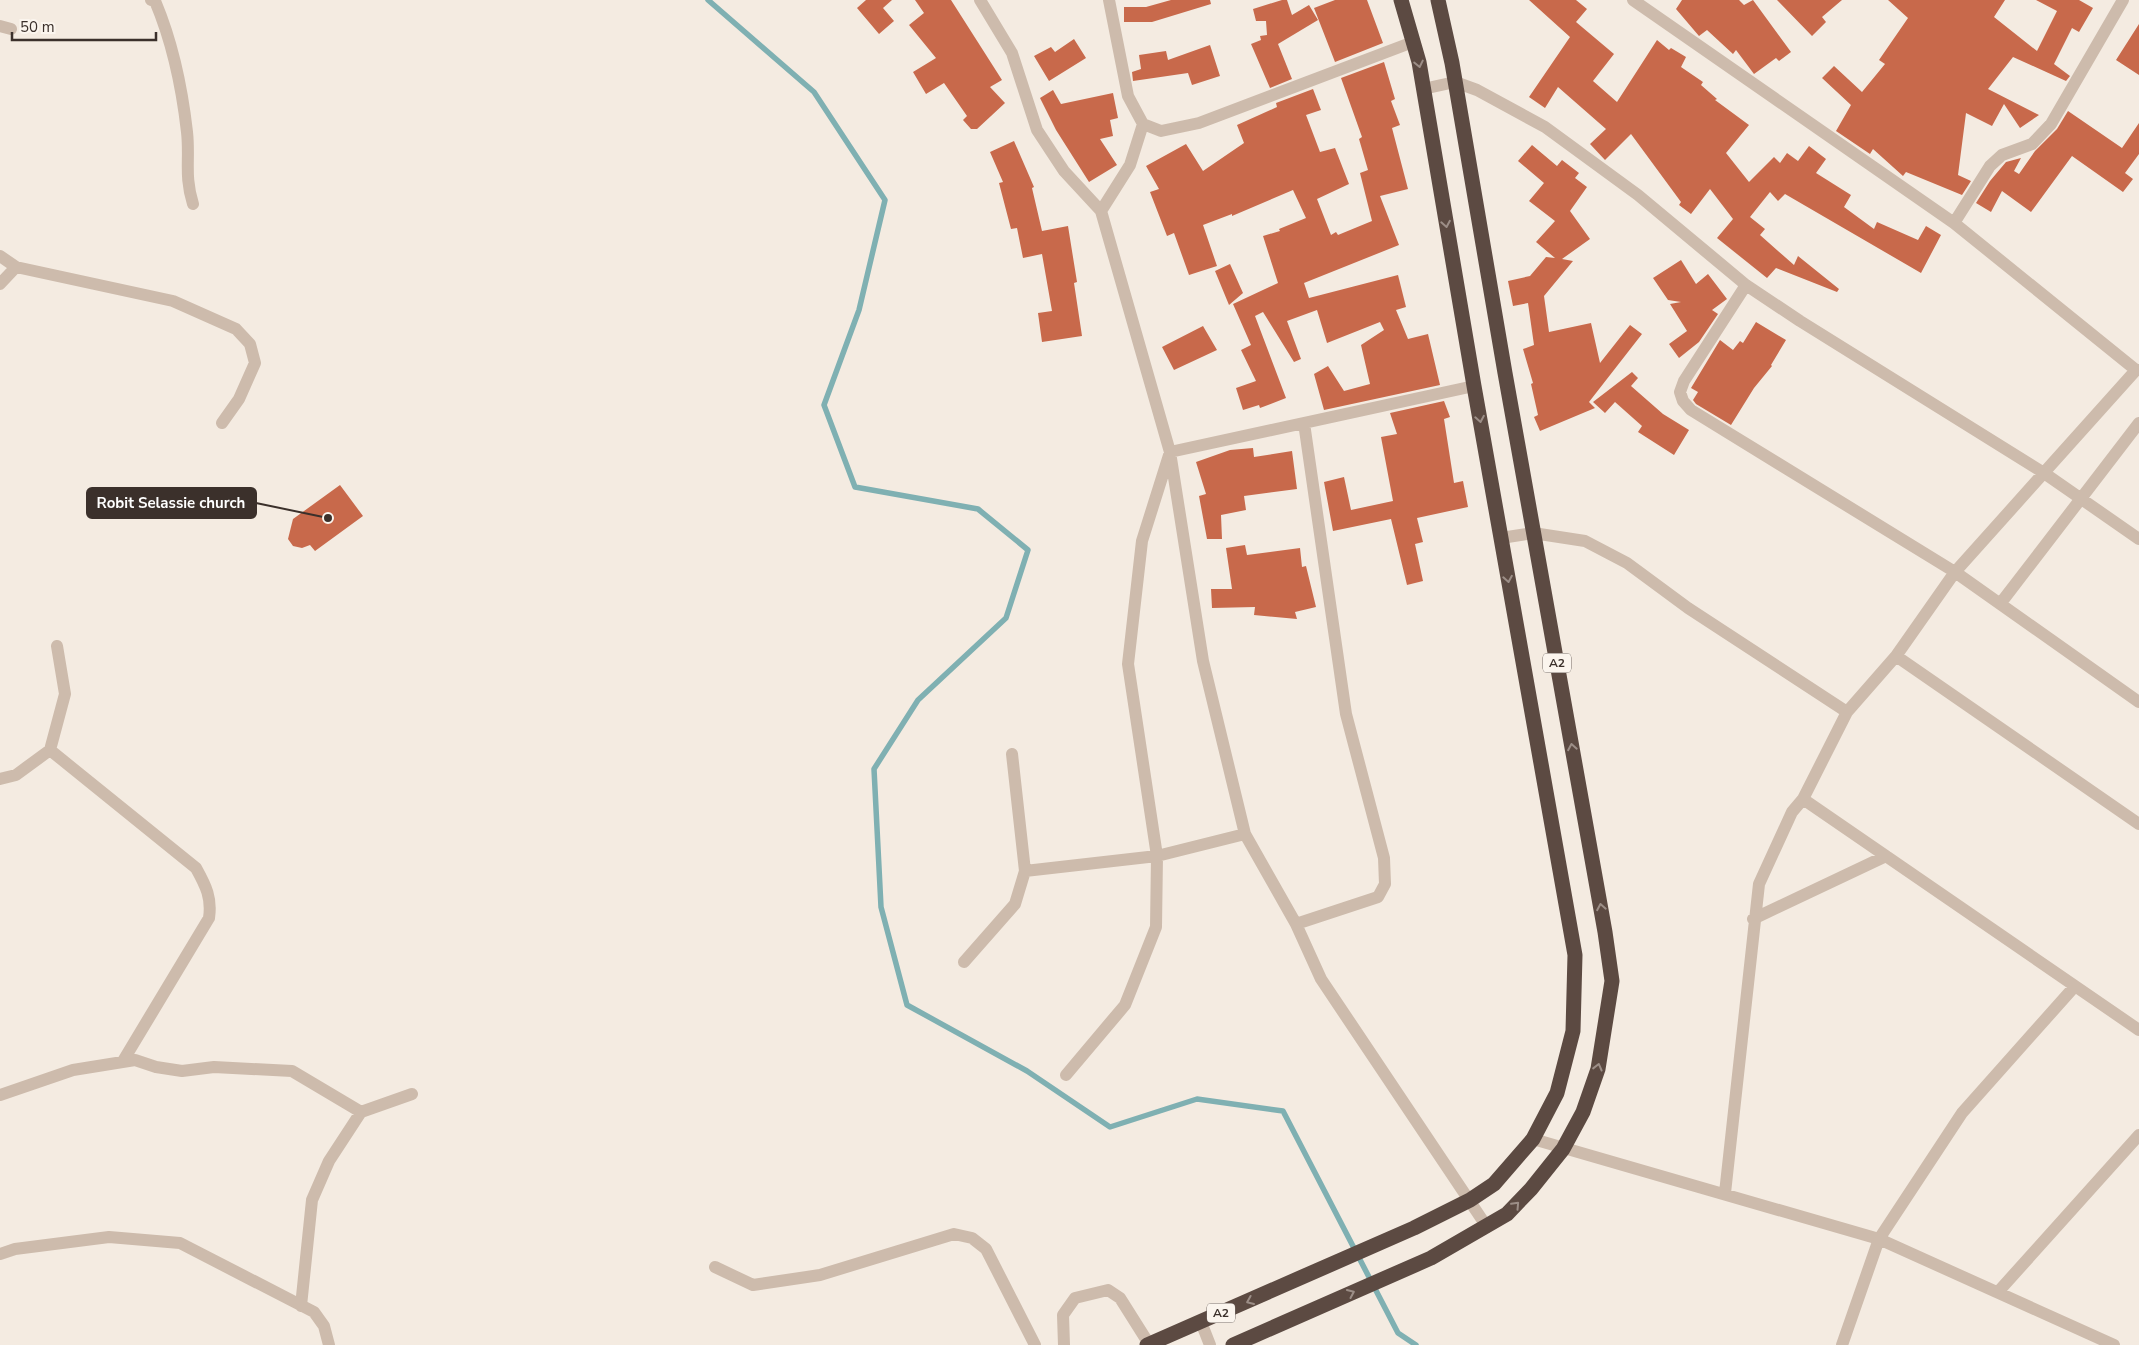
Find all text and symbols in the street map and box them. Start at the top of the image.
scale bar [12,10,156,42]
text: 50 m [20,17,55,37]
one-way arrow [1413,59,1423,68]
one-way arrow [1440,220,1450,228]
one-way arrow [1474,414,1484,423]
callout: Robit Selassie church [87,488,256,518]
text: Robit Selassie church [97,493,245,513]
one-way arrow [1503,574,1513,583]
road number: A2 [1543,654,1571,672]
one-way arrow [1567,743,1577,751]
one-way arrow [1596,902,1606,911]
one-way arrow [1592,1063,1603,1072]
one-way arrow [1510,1201,1519,1210]
one-way arrow [1346,1289,1355,1300]
one-way arrow [1246,1294,1255,1305]
road number: A2 [1207,1304,1235,1322]

